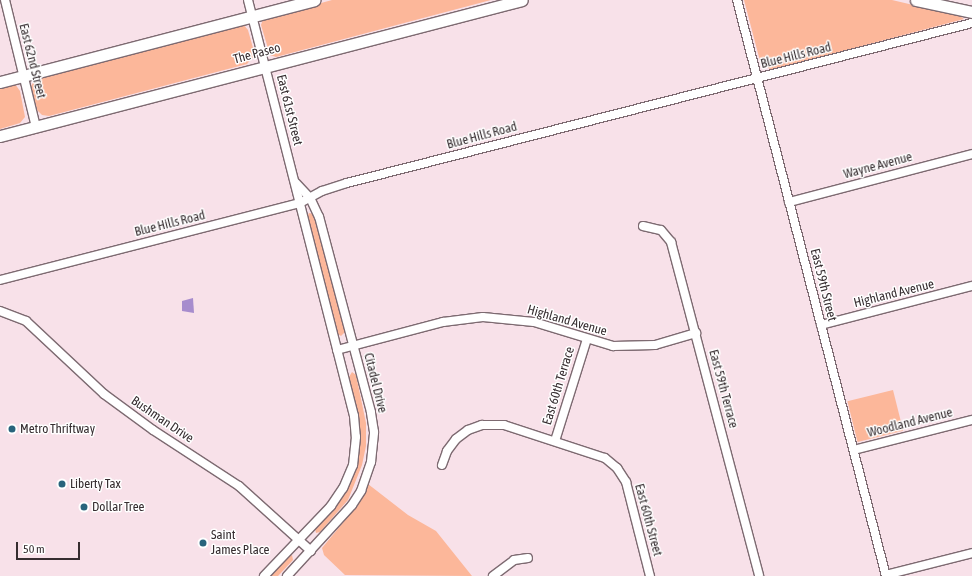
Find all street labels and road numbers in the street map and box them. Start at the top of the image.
street label: East 62nd Street [15,22,49,100]
street label: The Paseo [232,40,282,68]
street label: Blue Hills Road [759,40,833,72]
street label: East 61st Street [273,73,305,147]
street label: Blue Hills Road [445,119,519,153]
street label: Wayne Avenue [842,149,914,183]
street label: Blue Hills Road [133,208,207,240]
street label: East 59th Street [806,247,840,323]
street label: Highland Avenue [852,276,936,312]
street label: Highland Avenue [525,302,609,340]
street label: East 60th Terrace [540,345,578,427]
street label: East 59th Terrace [705,348,741,430]
street label: Citadel Drive [360,351,390,415]
street label: Bushman Drive [128,393,196,447]
street label: Woodland Avenue [866,405,954,441]
street label: East 60th Street [631,482,665,558]

